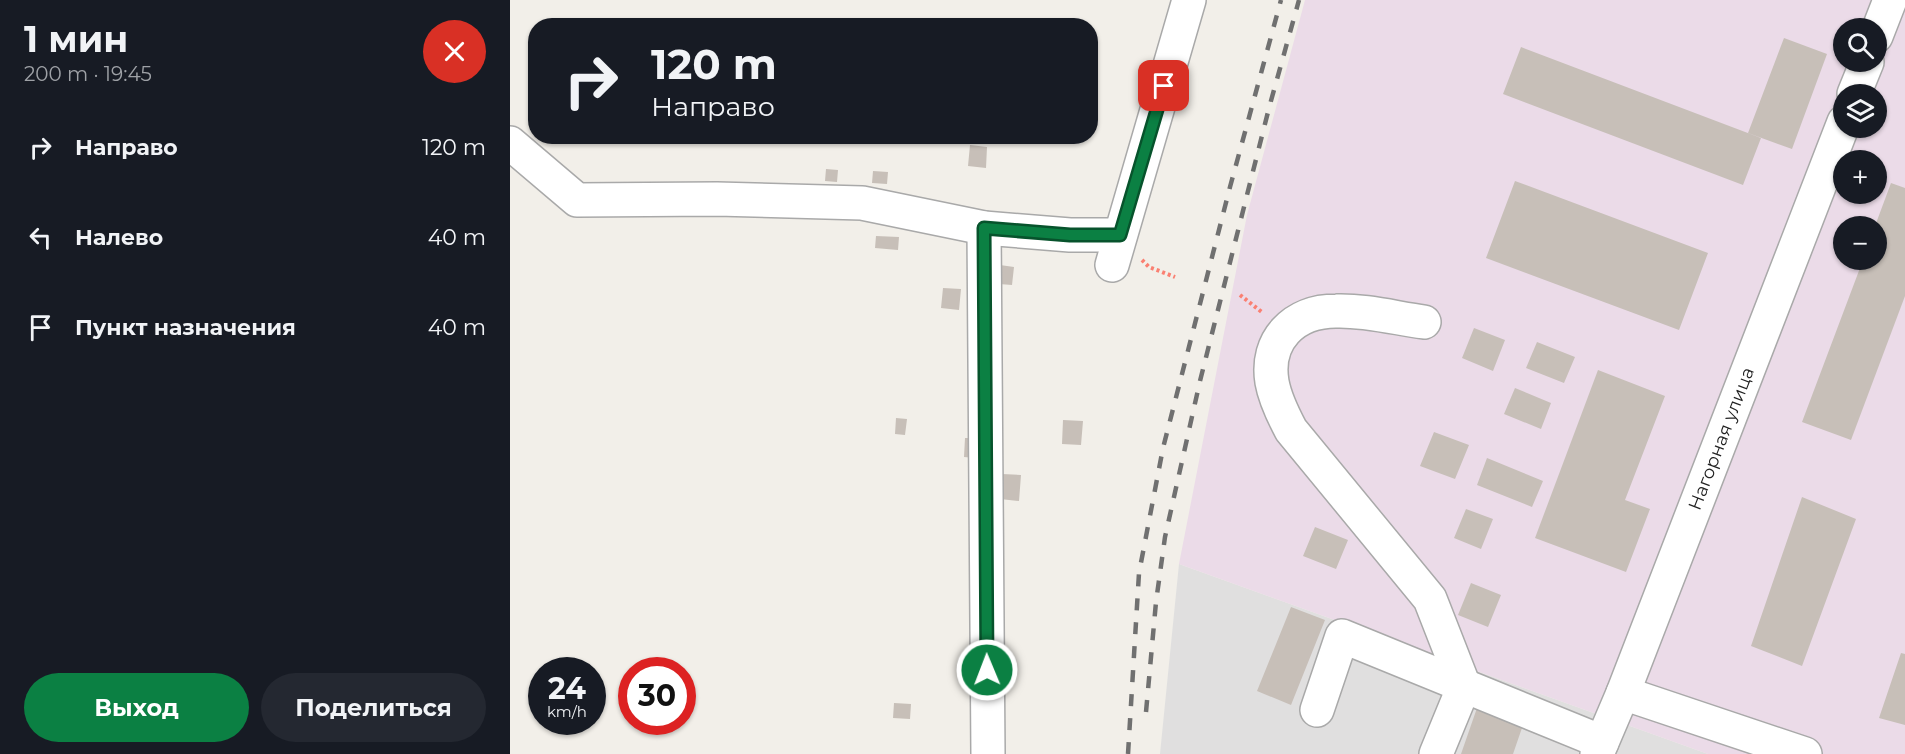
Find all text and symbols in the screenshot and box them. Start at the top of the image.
text: 1 мин [24,17,128,61]
map controls [1833,18,1887,270]
button: search [1833,18,1887,72]
button: close [423,20,486,83]
text: 120 m [651,38,777,90]
icon: right [552,42,630,120]
pin [1138,60,1189,111]
text: 200 m · 19:45 [24,62,152,86]
icon: arrive [1147,69,1180,102]
button: layers [1833,84,1887,138]
text: Направо [651,90,775,123]
icon: right [24,131,57,164]
text: Направо [75,134,178,161]
text: 120 m [422,134,486,161]
button: + [1833,150,1887,204]
button: − [1833,216,1887,270]
icon: left [24,221,57,254]
text: Налево [75,224,163,251]
text: 40 m [428,224,486,251]
icon: arrive [24,311,57,344]
text: Пункт назначения [75,314,296,341]
text: 40 m [428,314,486,341]
street label: Нагорная улица [1684,364,1759,513]
position arrow [955,638,1019,702]
speed limit sign: 30 [618,657,696,735]
text: 24 [548,670,586,707]
button: Выход [24,673,249,742]
button: Поделиться [261,673,486,742]
text: km/h [547,702,587,721]

